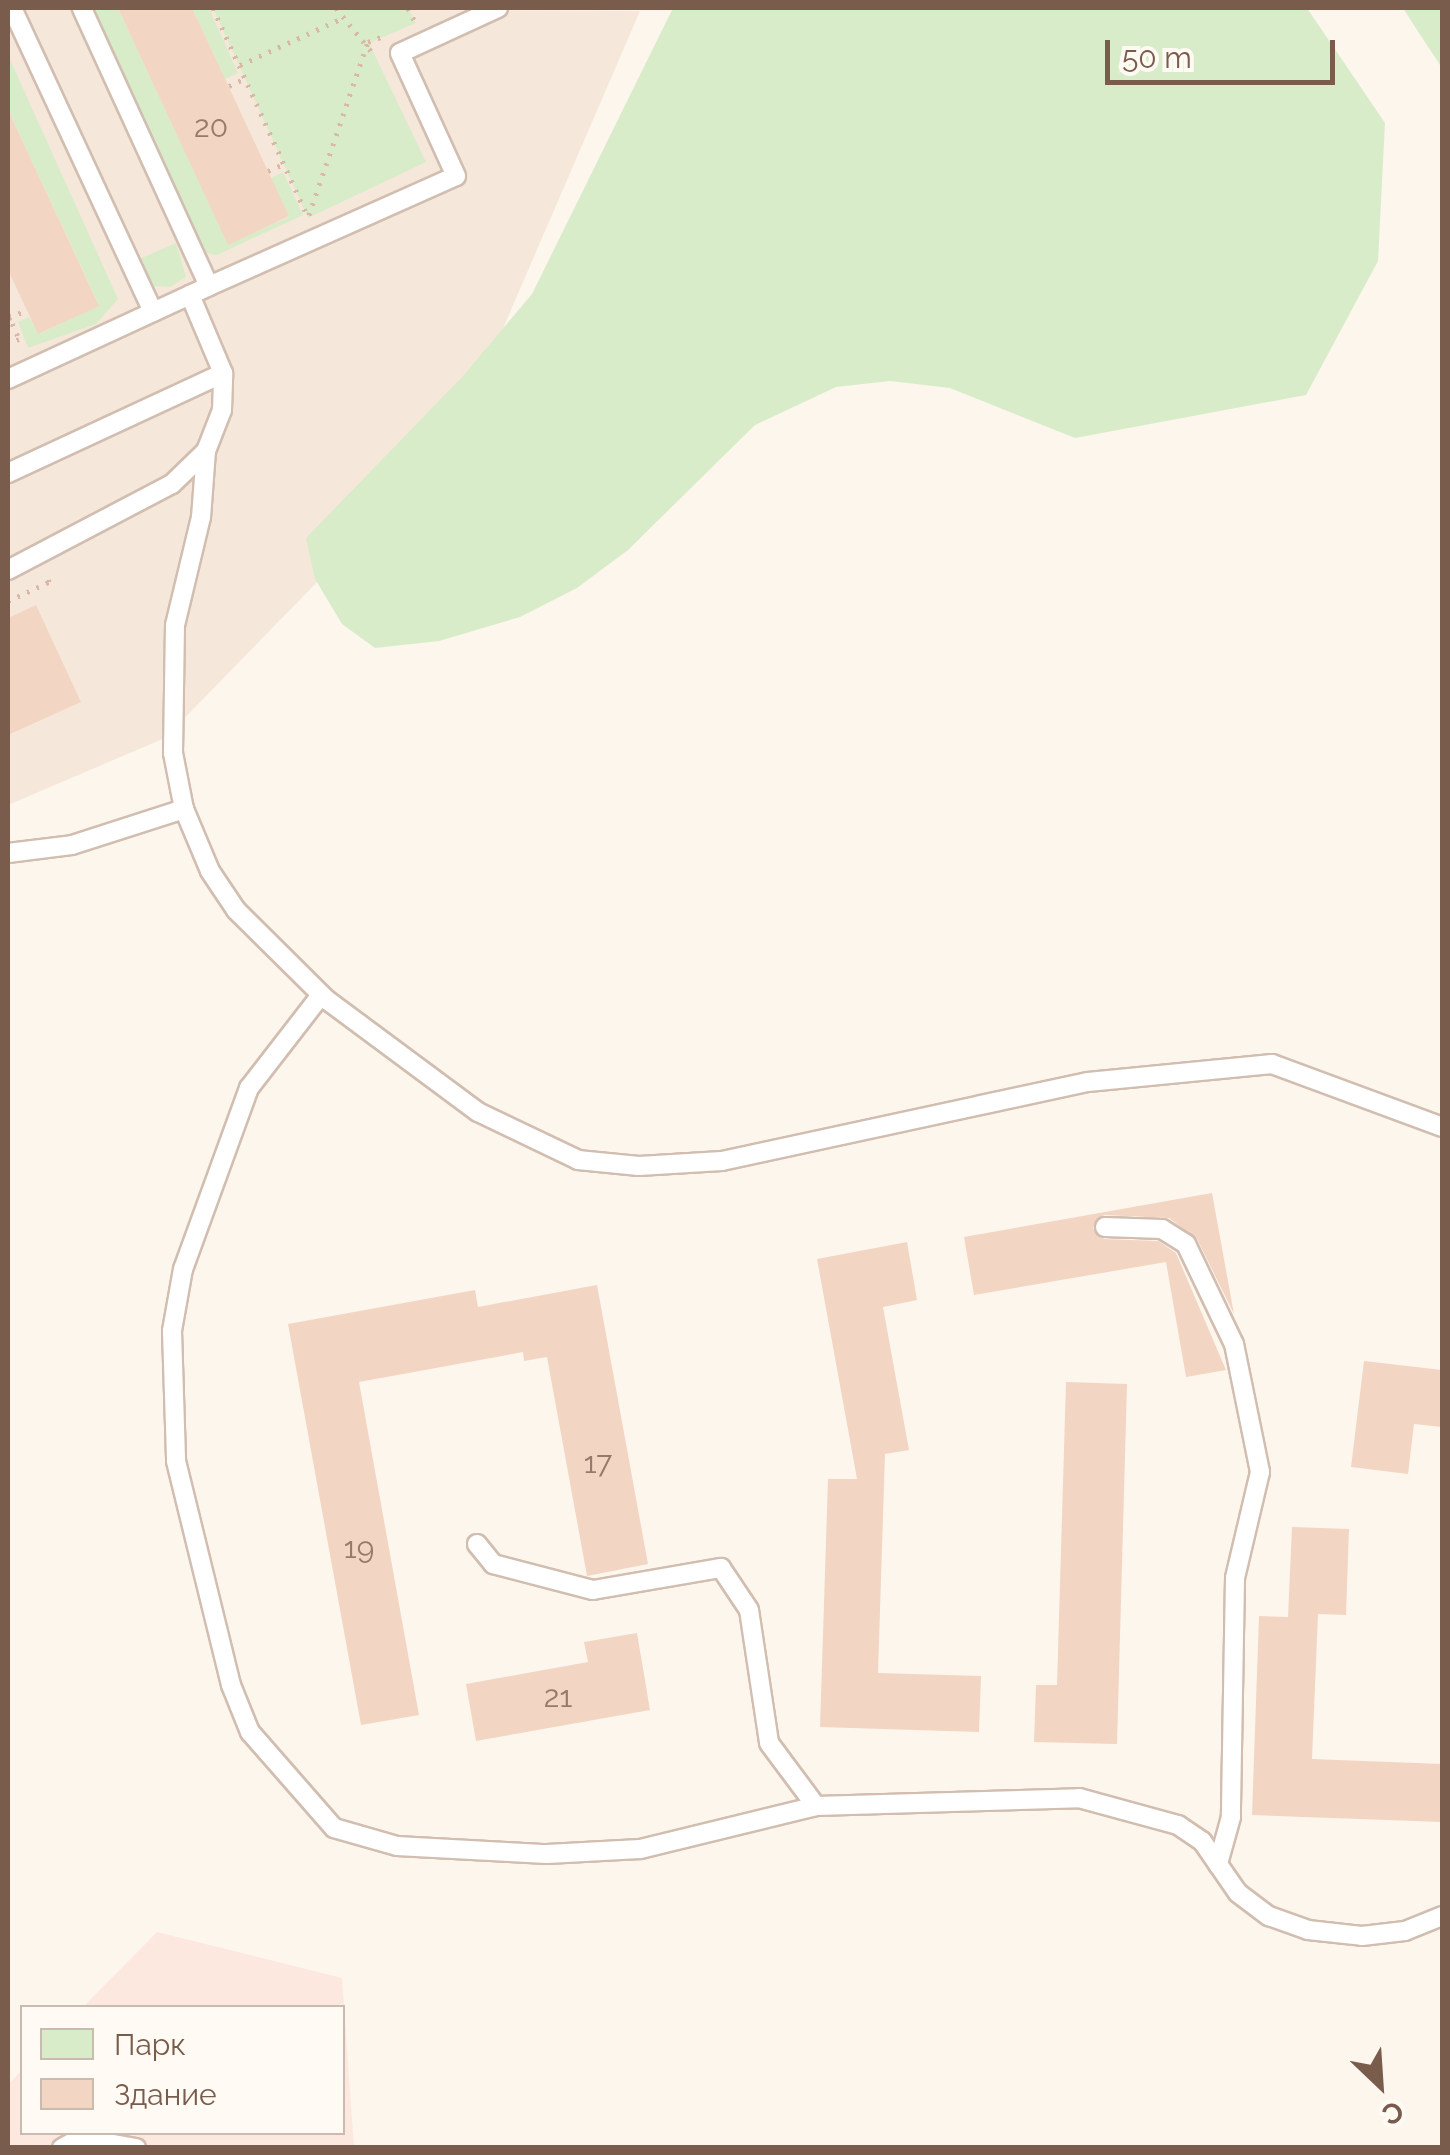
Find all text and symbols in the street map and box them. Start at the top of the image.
scale bar [1110,20,1340,82]
text: 50 m [1122,40,1192,75]
house number: 20 [194,109,228,145]
house number: 17 [584,1445,612,1481]
house number: 19 [344,1530,374,1566]
house number: 21 [544,1679,572,1715]
legend [20,2005,345,2135]
text: Парк [114,2027,186,2062]
north arrow [1330,2035,1430,2135]
text: Здание [114,2077,217,2112]
text: С [1377,2094,1409,2132]

